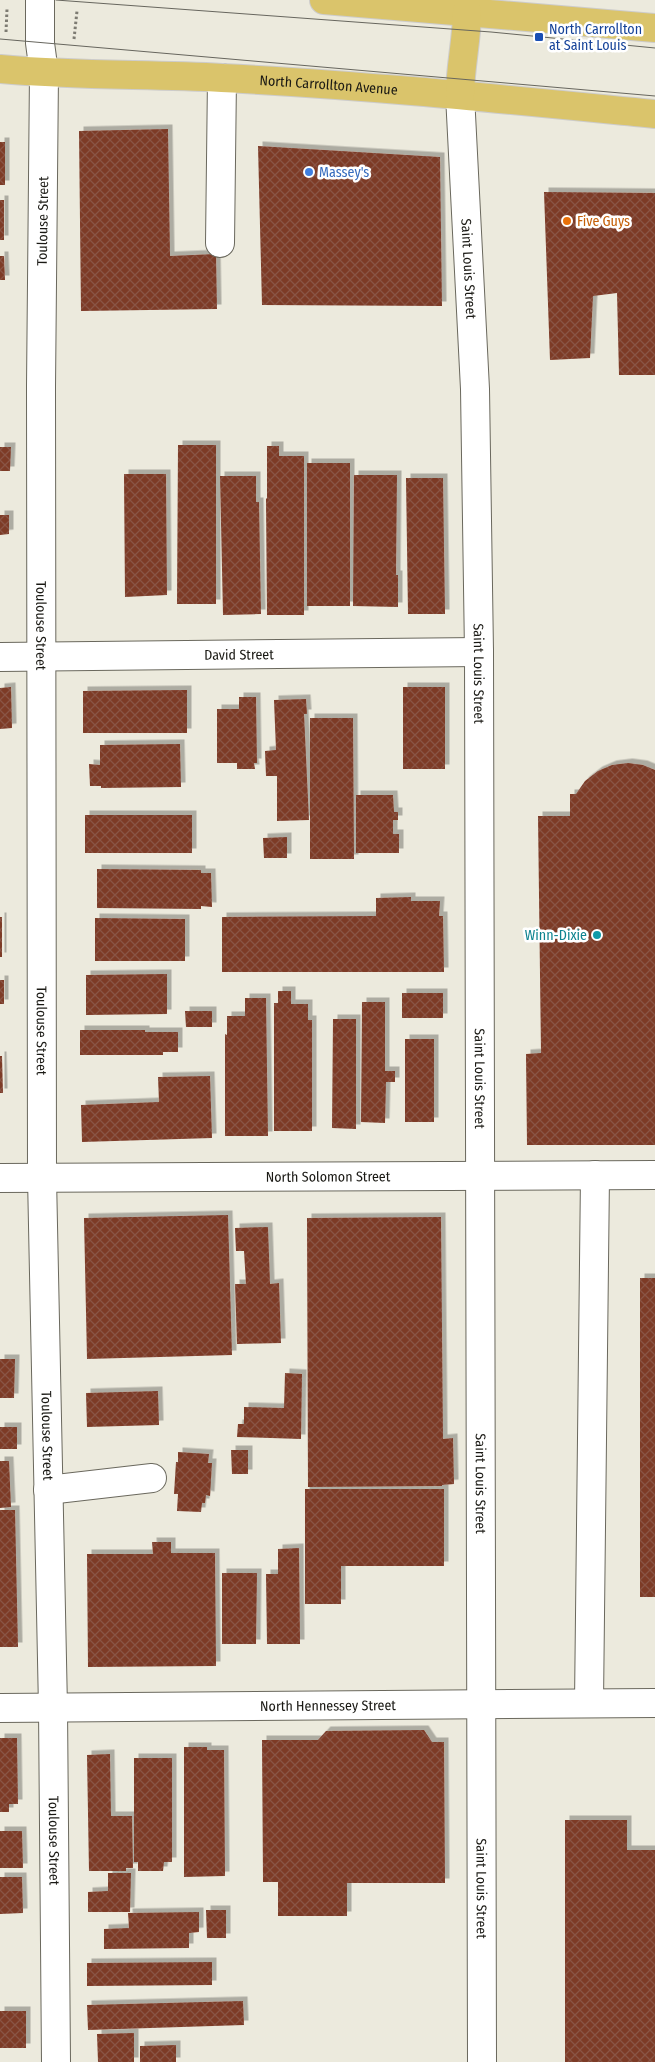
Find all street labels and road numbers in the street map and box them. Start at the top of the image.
street label: North Carrollton Avenue [259,71,398,98]
street label: Toulouse Street [34,176,52,266]
street label: Saint Louis Street [458,218,480,320]
street label: Toulouse Street [33,581,50,671]
street label: Saint Louis Street [470,623,488,724]
street label: David Street [204,646,274,663]
street label: Toulouse Street [33,986,50,1076]
street label: Saint Louis Street [471,1028,489,1129]
street label: North Solomon Street [266,1168,391,1185]
street label: Toulouse Street [38,1391,57,1481]
street label: Saint Louis Street [472,1433,489,1534]
street label: North Hennessey Street [260,1696,396,1715]
street label: Toulouse Street [45,1796,63,1886]
street label: Saint Louis Street [473,1838,490,1939]

